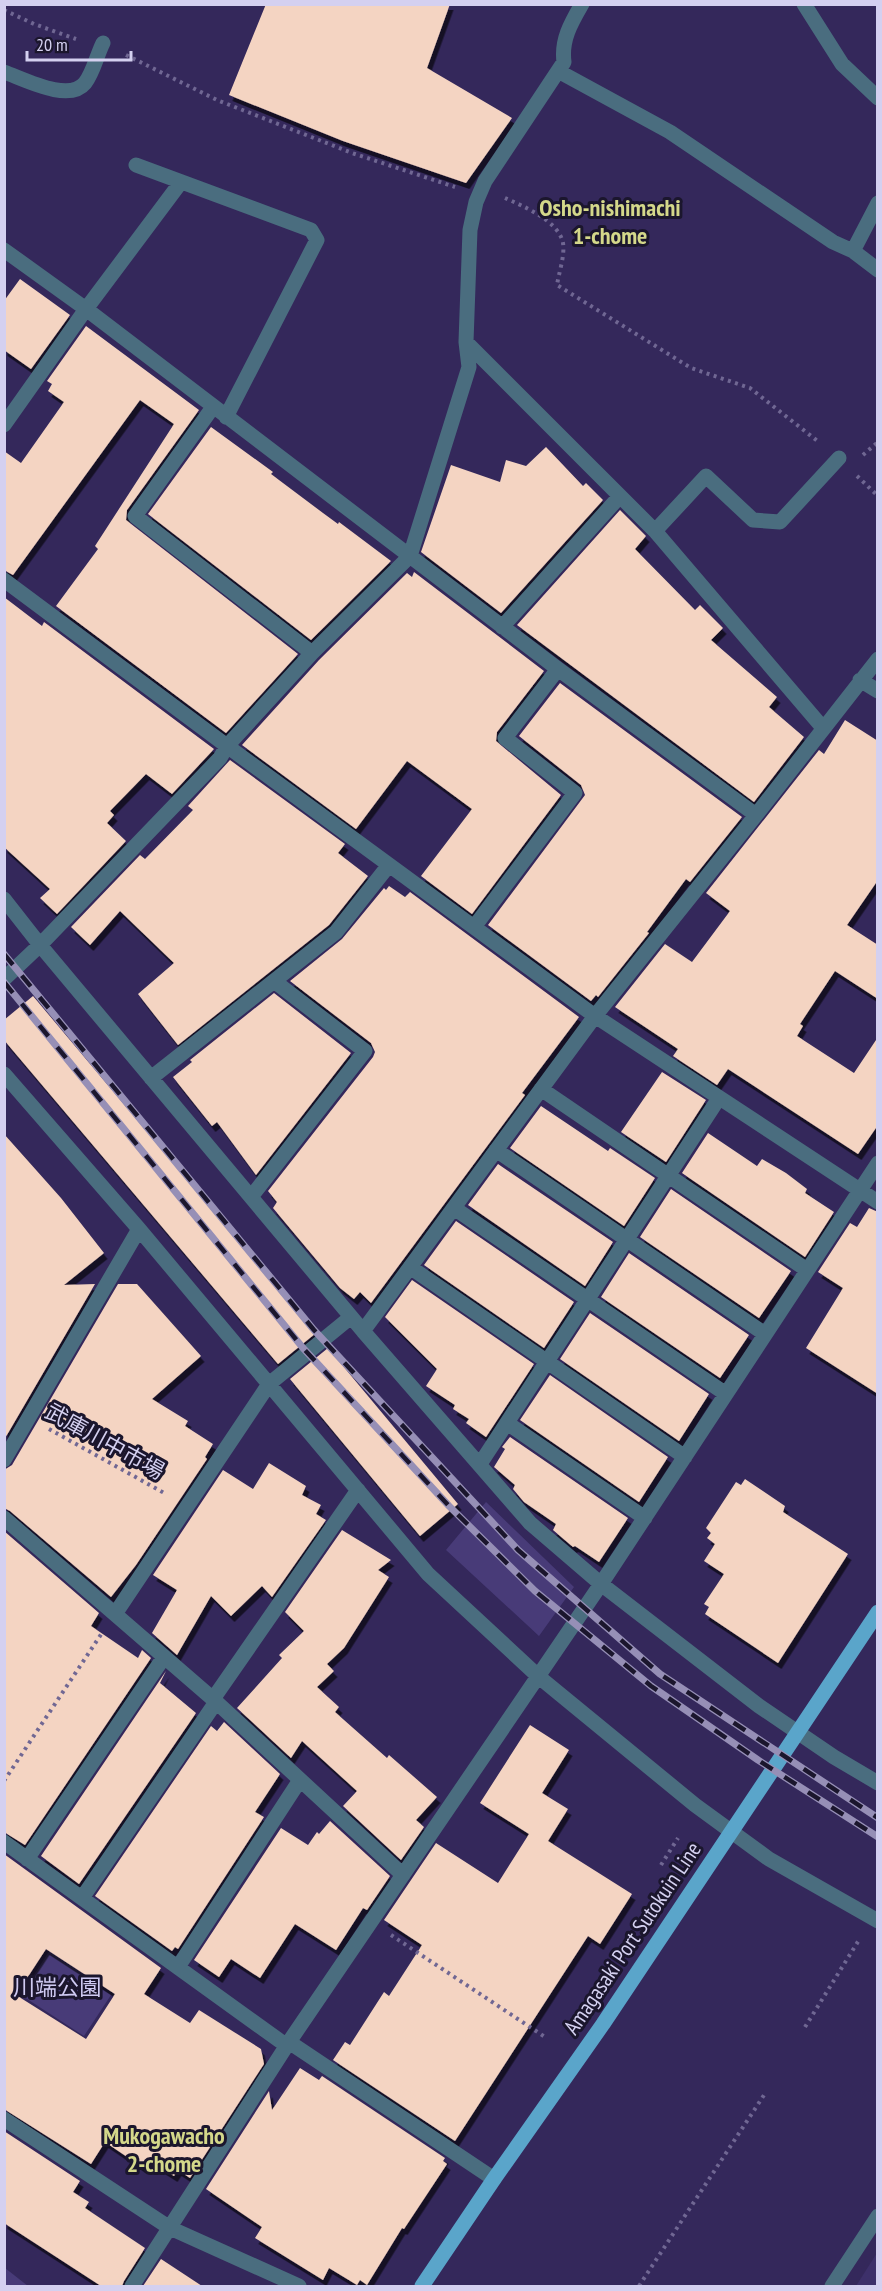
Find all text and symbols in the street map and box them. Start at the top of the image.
scale bar [27,24,130,62]
text: 20 m [36,33,68,56]
district label: Osho-nishimachi 1-chome [539,192,681,251]
street label: 武庫川中市場 [40,1397,170,1485]
street label: Amagasaki Port Sutokuin Line [557,1836,707,2040]
park label: 川端公園 [13,1973,101,2001]
district label: Mukogawacho 2-chome [103,2120,225,2179]

